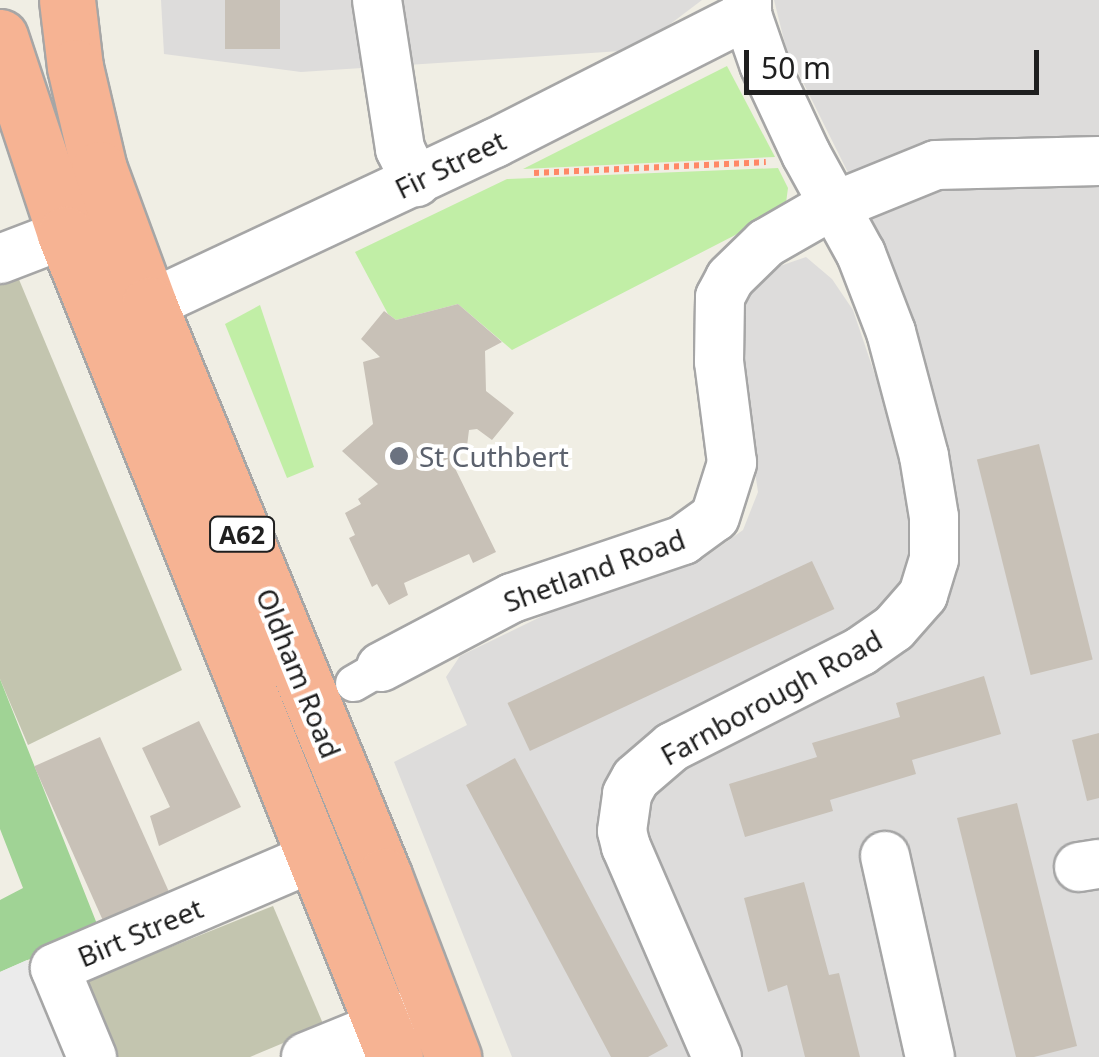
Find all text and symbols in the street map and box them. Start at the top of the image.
scale bar [749,30,1044,92]
text: 50 m [761,47,831,88]
street label: Fir Street [389,123,511,205]
place label: St Cuthbert [419,439,569,473]
marker: St Cuthbert [388,445,410,467]
road number: A62 [207,514,277,554]
street label: Shetland Road [499,522,689,618]
street label: Oldham Road [250,583,348,763]
street label: Farnborough Road [655,622,887,772]
street label: Birt Street [72,891,208,973]

